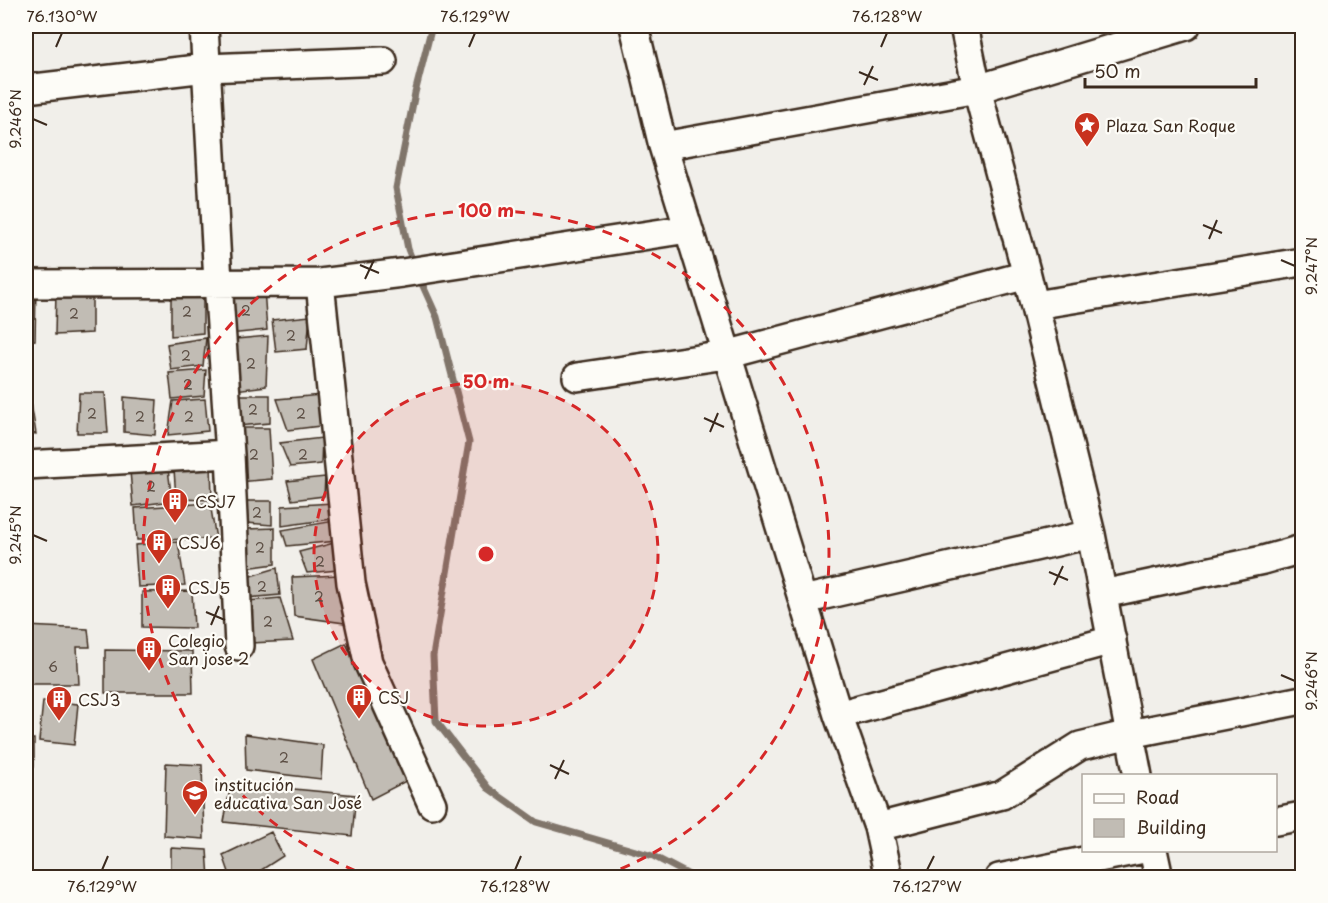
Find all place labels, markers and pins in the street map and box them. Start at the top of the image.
place icon: Plaza San Roque [1072,110,1102,148]
place label: Plaza San Roque [1106,113,1236,137]
building icon: CSJ7 [160,486,190,524]
place label: CSJ7 [195,489,235,513]
building icon: CSJ6 [144,527,174,565]
place label: CSJ6 [178,530,221,554]
centre of rings [476,544,496,564]
building icon: CSJ5 [153,572,183,610]
place label: CSJ5 [188,575,230,599]
place label: Colegio San jose 2 [168,628,249,670]
building icon: Colegio San jose 2 [134,634,164,672]
building icon: CSJ [344,682,374,720]
building icon: CSJ3 [44,684,74,722]
place label: CSJ [378,685,410,709]
place label: CSJ3 [78,687,120,711]
place label: institución educativa San José [214,772,362,814]
school or university icon: institución educativa San José [180,778,210,816]

